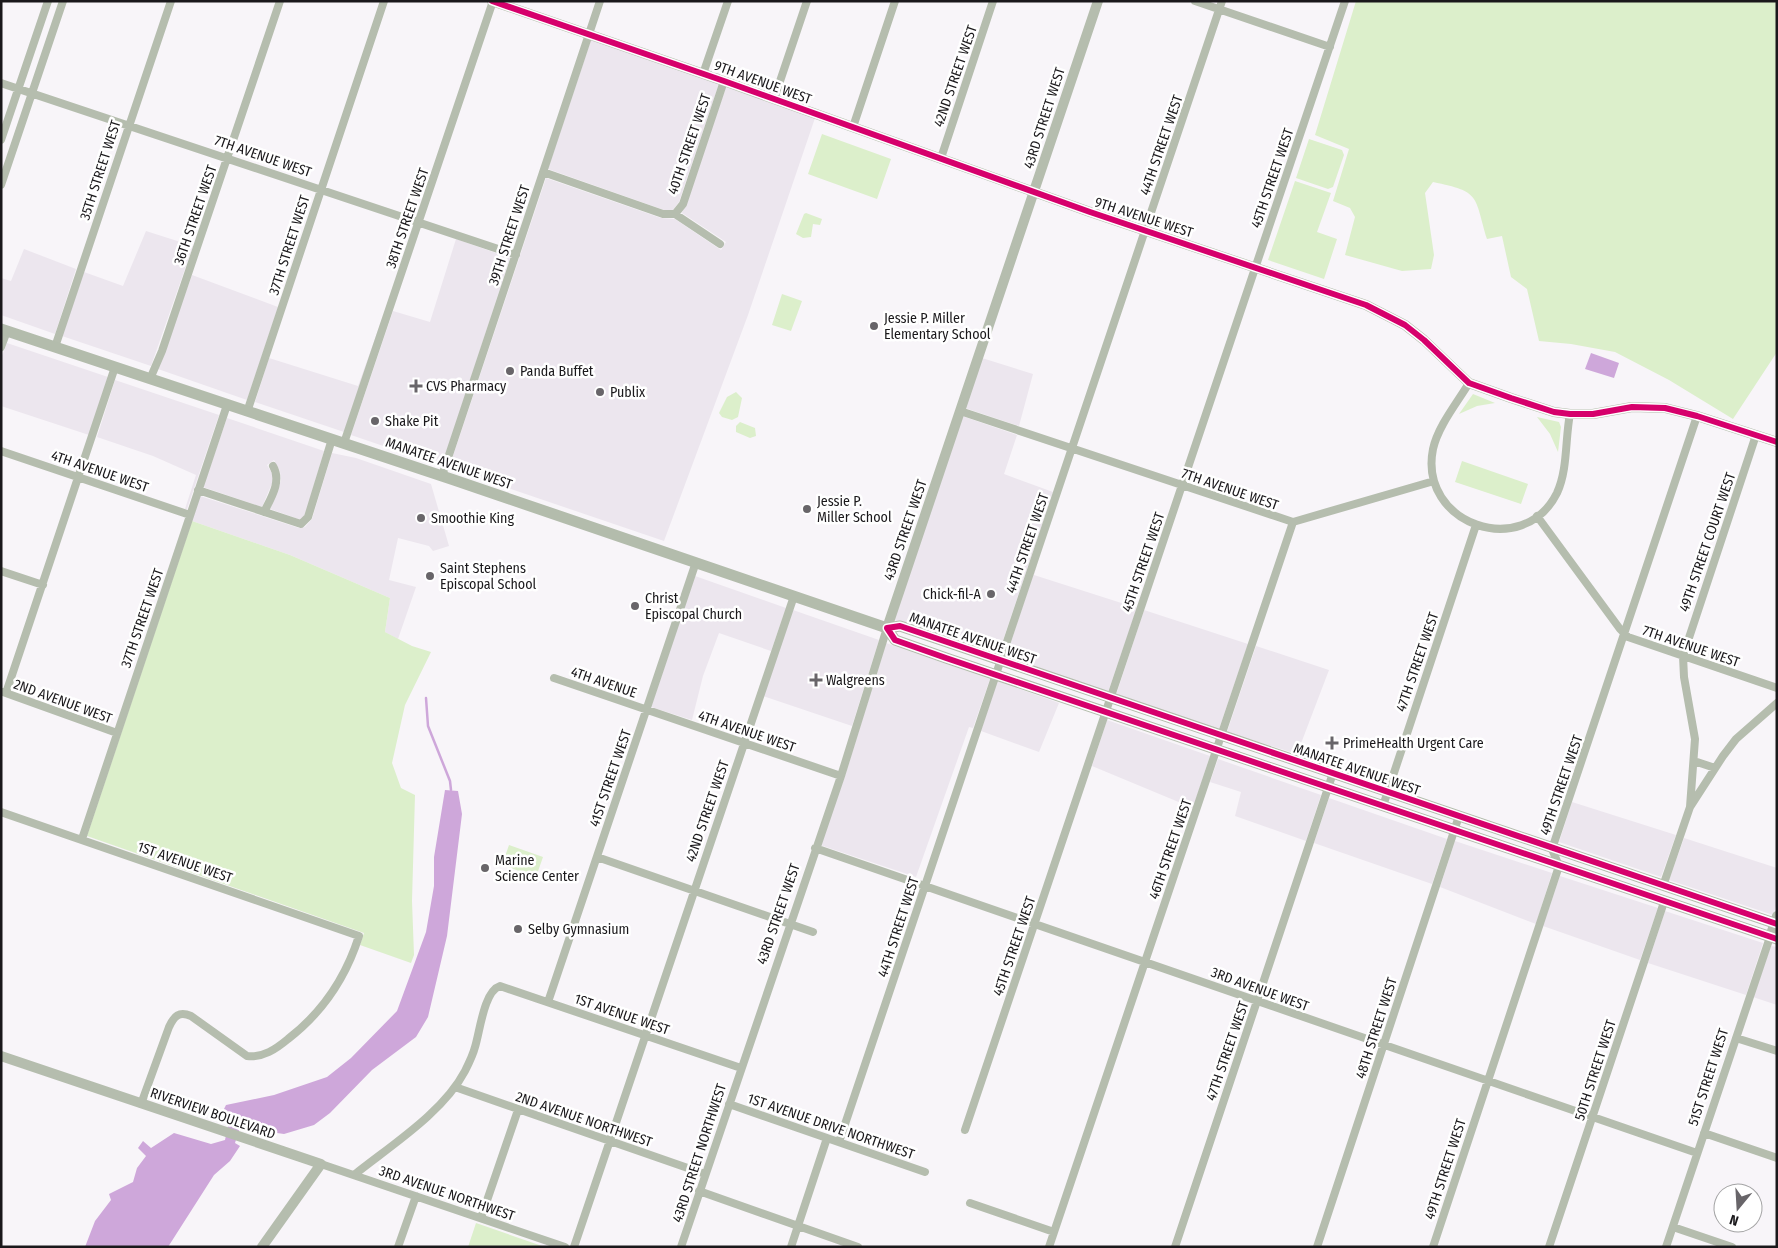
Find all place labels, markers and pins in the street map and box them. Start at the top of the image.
place label: Jessie P. Miller Elementary School [884,310,991,343]
marker: Jessie P. Miller Elementary School [868,320,880,332]
place label: Panda Buffet [520,363,594,380]
marker: Panda Buffet [504,365,516,377]
place label: CVS Pharmacy [426,378,507,395]
marker: CVS Pharmacy [410,380,422,392]
place label: Publix [610,384,646,401]
marker: Publix [594,386,606,398]
place label: Shake Pit [385,413,439,430]
marker: Shake Pit [369,415,381,427]
place label: Jessie P. Miller School [817,493,892,526]
marker: Jessie P. Miller School [801,503,813,515]
place label: Smoothie King [431,510,514,527]
marker: Smoothie King [415,512,427,524]
place label: Saint Stephens Episcopal School [440,560,537,593]
marker: Saint Stephens Episcopal School [424,570,436,582]
place label: Chick-fil-A [923,586,982,603]
marker: Chick-fil-A [985,588,997,600]
place label: Christ Episcopal Church [645,590,742,623]
marker: Christ Episcopal Church [629,600,641,612]
place label: Walgreens [826,672,885,689]
marker: Walgreens [810,674,822,686]
place label: PrimeHealth Urgent Care [1343,735,1484,752]
marker: PrimeHealth Urgent Care [1325,736,1339,750]
place label: Marine Science Center [495,852,579,885]
marker: Marine Science Center [479,862,491,874]
place label: Selby Gymnasium [528,921,629,938]
marker: Selby Gymnasium [512,923,524,935]

